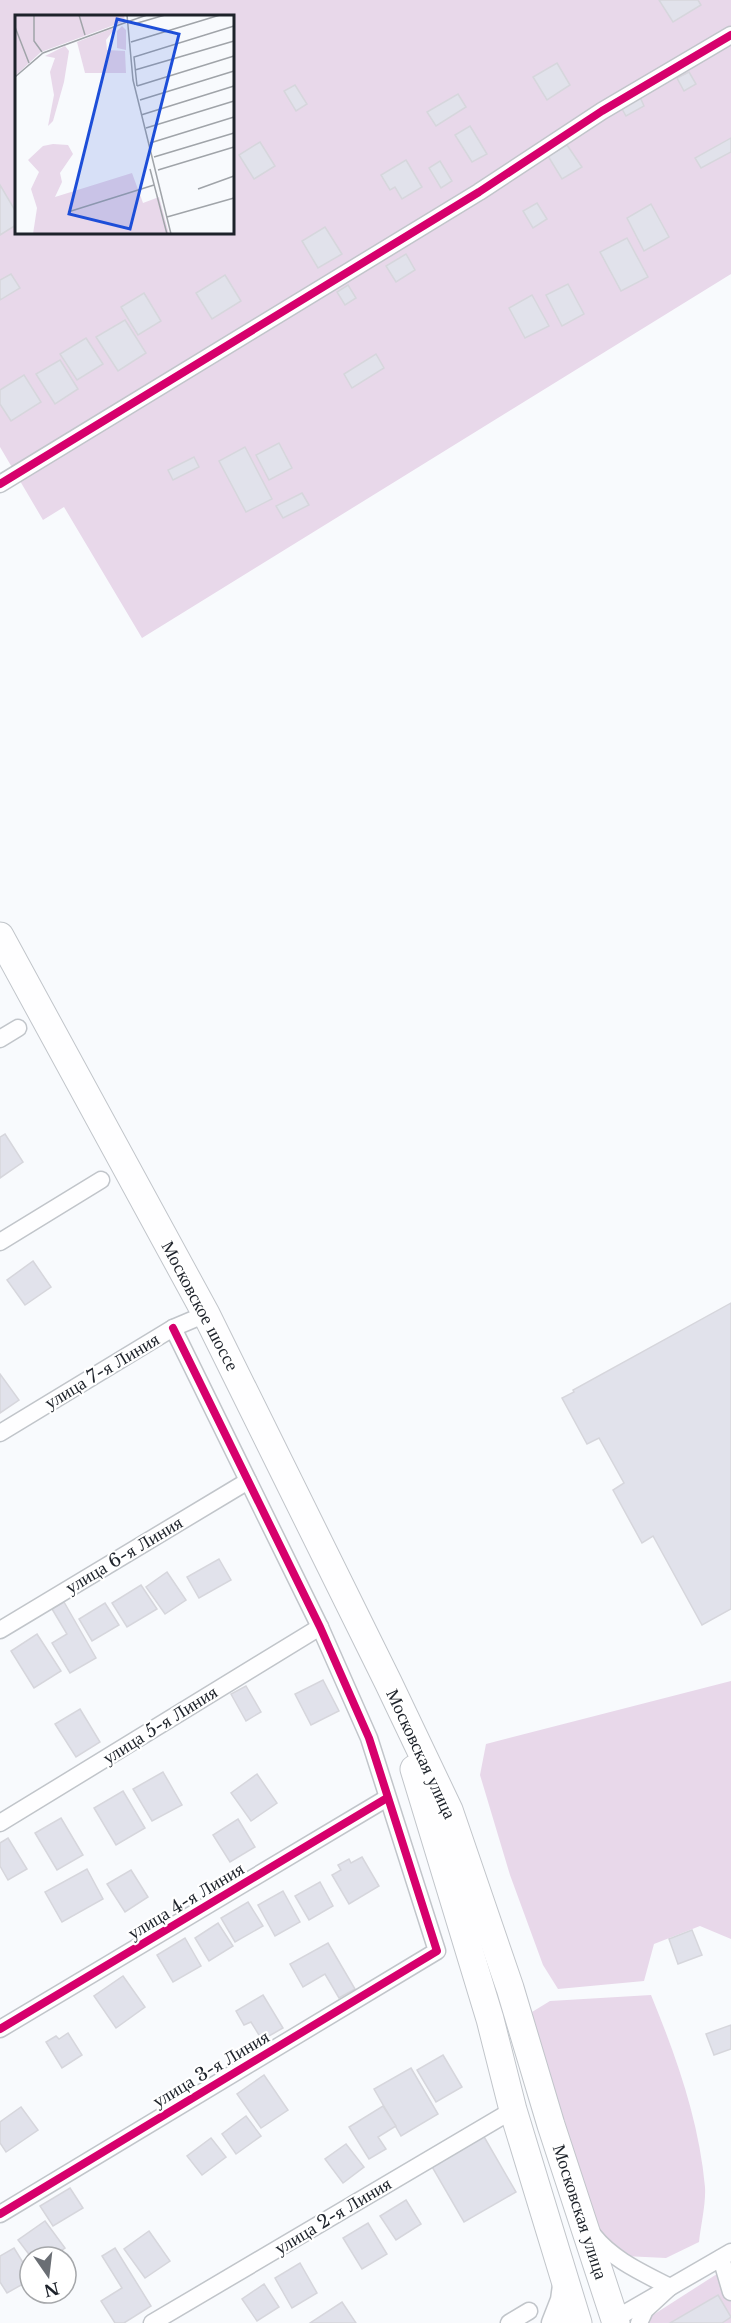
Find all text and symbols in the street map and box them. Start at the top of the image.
inset map [15,15,234,234]
street label: Московское шоссе [157,1237,243,1375]
street label: улица 7-я Линия [41,1328,163,1414]
street label: улица 6-я Линия [62,1511,186,1599]
street label: улица 5-я Линия [99,1681,221,1769]
street label: Московская улица [381,1686,461,1822]
street label: улица 4-я Линия [124,1858,248,1944]
street label: улица 3-я Линия [149,2026,273,2112]
street label: Московская улица [548,2142,612,2282]
street label: улица 2-я Линия [271,2173,395,2259]
north arrow [18,2245,78,2305]
text: N [42,2278,61,2301]

